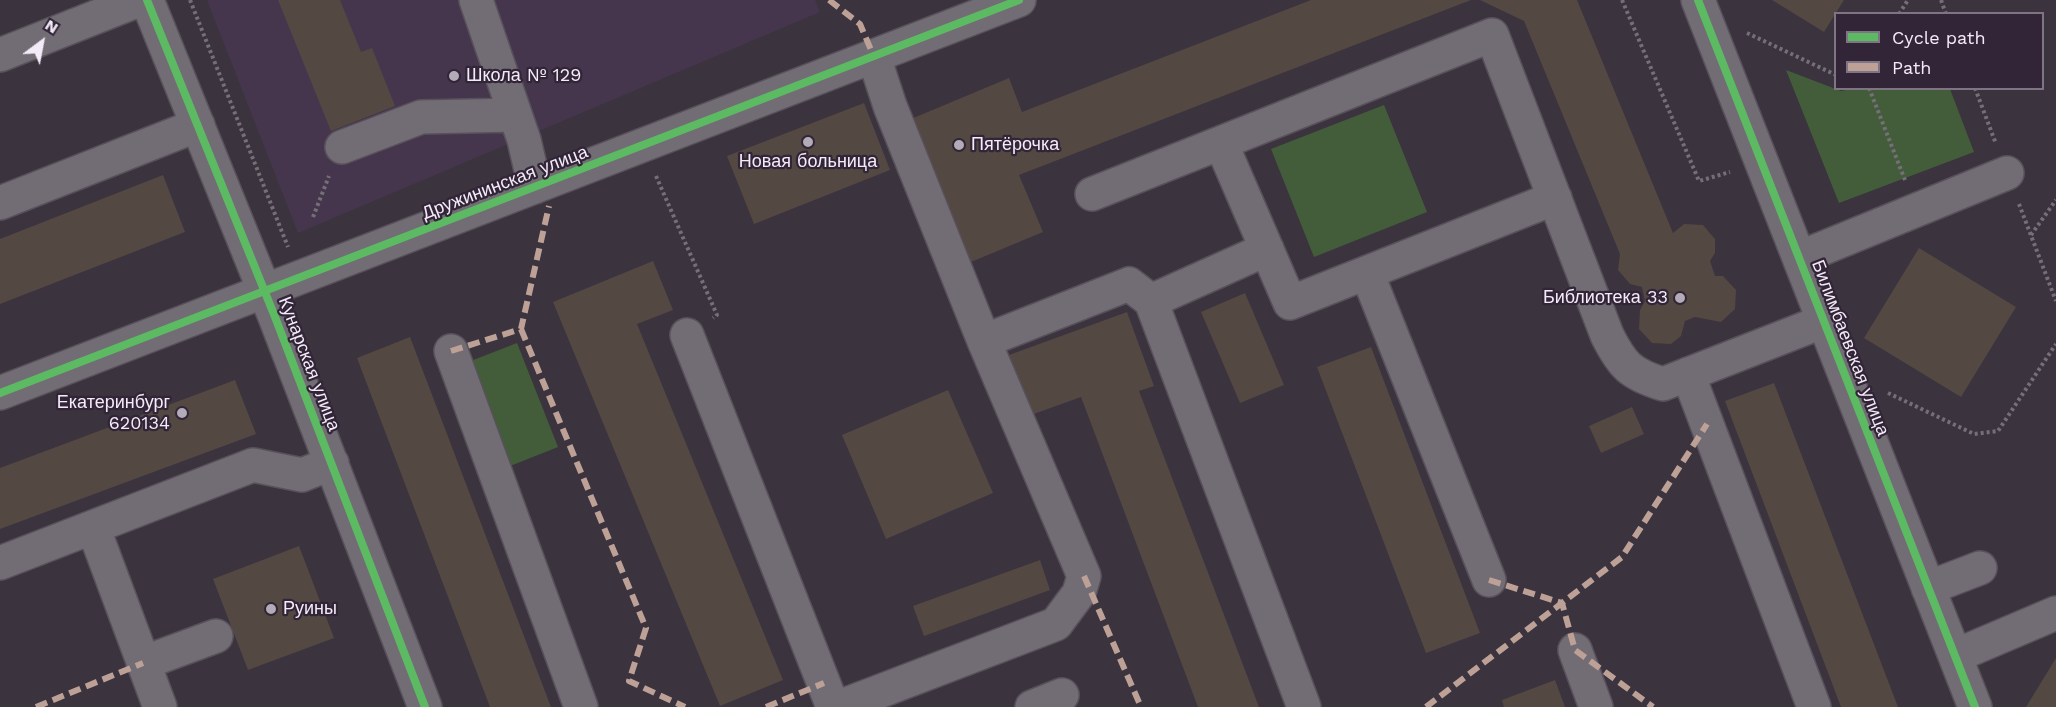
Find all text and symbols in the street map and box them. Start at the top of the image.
north arrow [12,12,72,72]
legend [1834,12,2044,90]
text: N [42,15,62,38]
text: Cycle path [1892,27,1986,48]
text: Path [1892,57,1932,78]
place label: Школа № 129 [466,65,581,87]
marker: Школа № 129 [447,69,461,83]
place label: Пятёрочка [971,134,1059,156]
marker: Новая больница [801,135,815,149]
marker: Пятёрочка [952,138,966,152]
street label: Дружининская улица [419,141,591,225]
place label: Новая больница [739,151,877,173]
street label: Билимбаевская улица [1806,257,1894,439]
place label: Библиотека 33 [1543,287,1668,309]
marker: Библиотека 33 [1673,291,1687,305]
street label: Кунарская улица [273,294,345,434]
place label: Екатеринбург 620134 [57,392,170,434]
marker: Екатеринбург 620134 [175,406,189,420]
place label: Руины [283,598,337,620]
marker: Руины [264,602,278,616]

